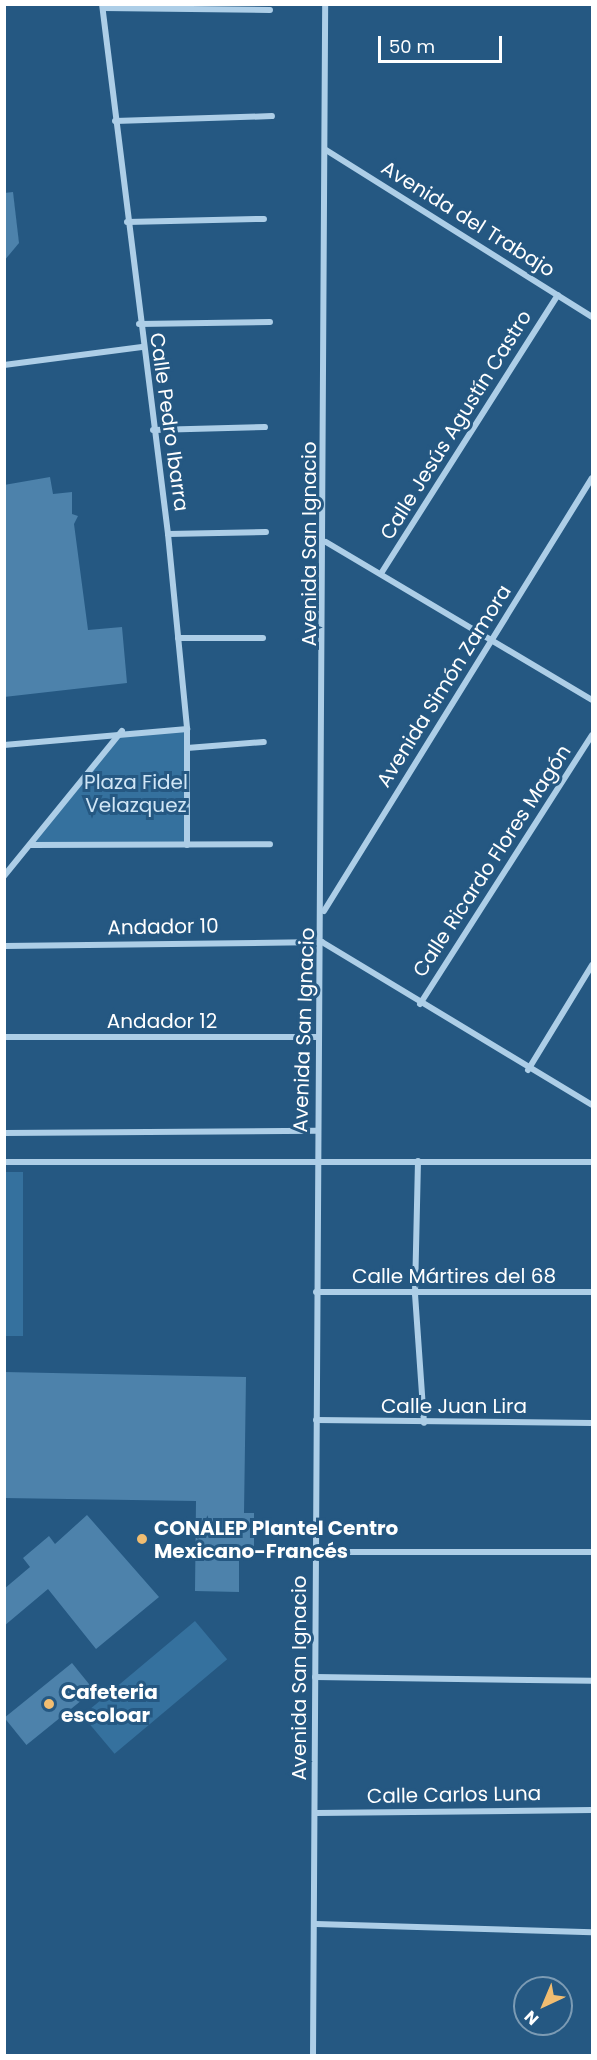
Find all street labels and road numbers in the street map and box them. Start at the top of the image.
street label: Avenida del Trabajo [377,156,559,282]
street label: Calle Jesús Agustín Castro [375,306,537,544]
street label: Calle Pedro Ibarra [145,331,193,513]
street label: Avenida San Ignacio [297,441,321,647]
street label: Avenida Simón Zamora [372,580,516,792]
street label: Calle Ricardo Flores Magón [408,741,576,981]
street label: Andador 10 [107,914,219,940]
street label: Avenida San Ignacio [288,927,320,1133]
street label: Andador 12 [107,1009,217,1033]
street label: Calle Mártires del 68 [352,1264,556,1288]
street label: Calle Juan Lira [381,1394,527,1418]
street label: Avenida San Ignacio [287,1575,311,1781]
street label: Calle Carlos Luna [367,1781,541,1809]

